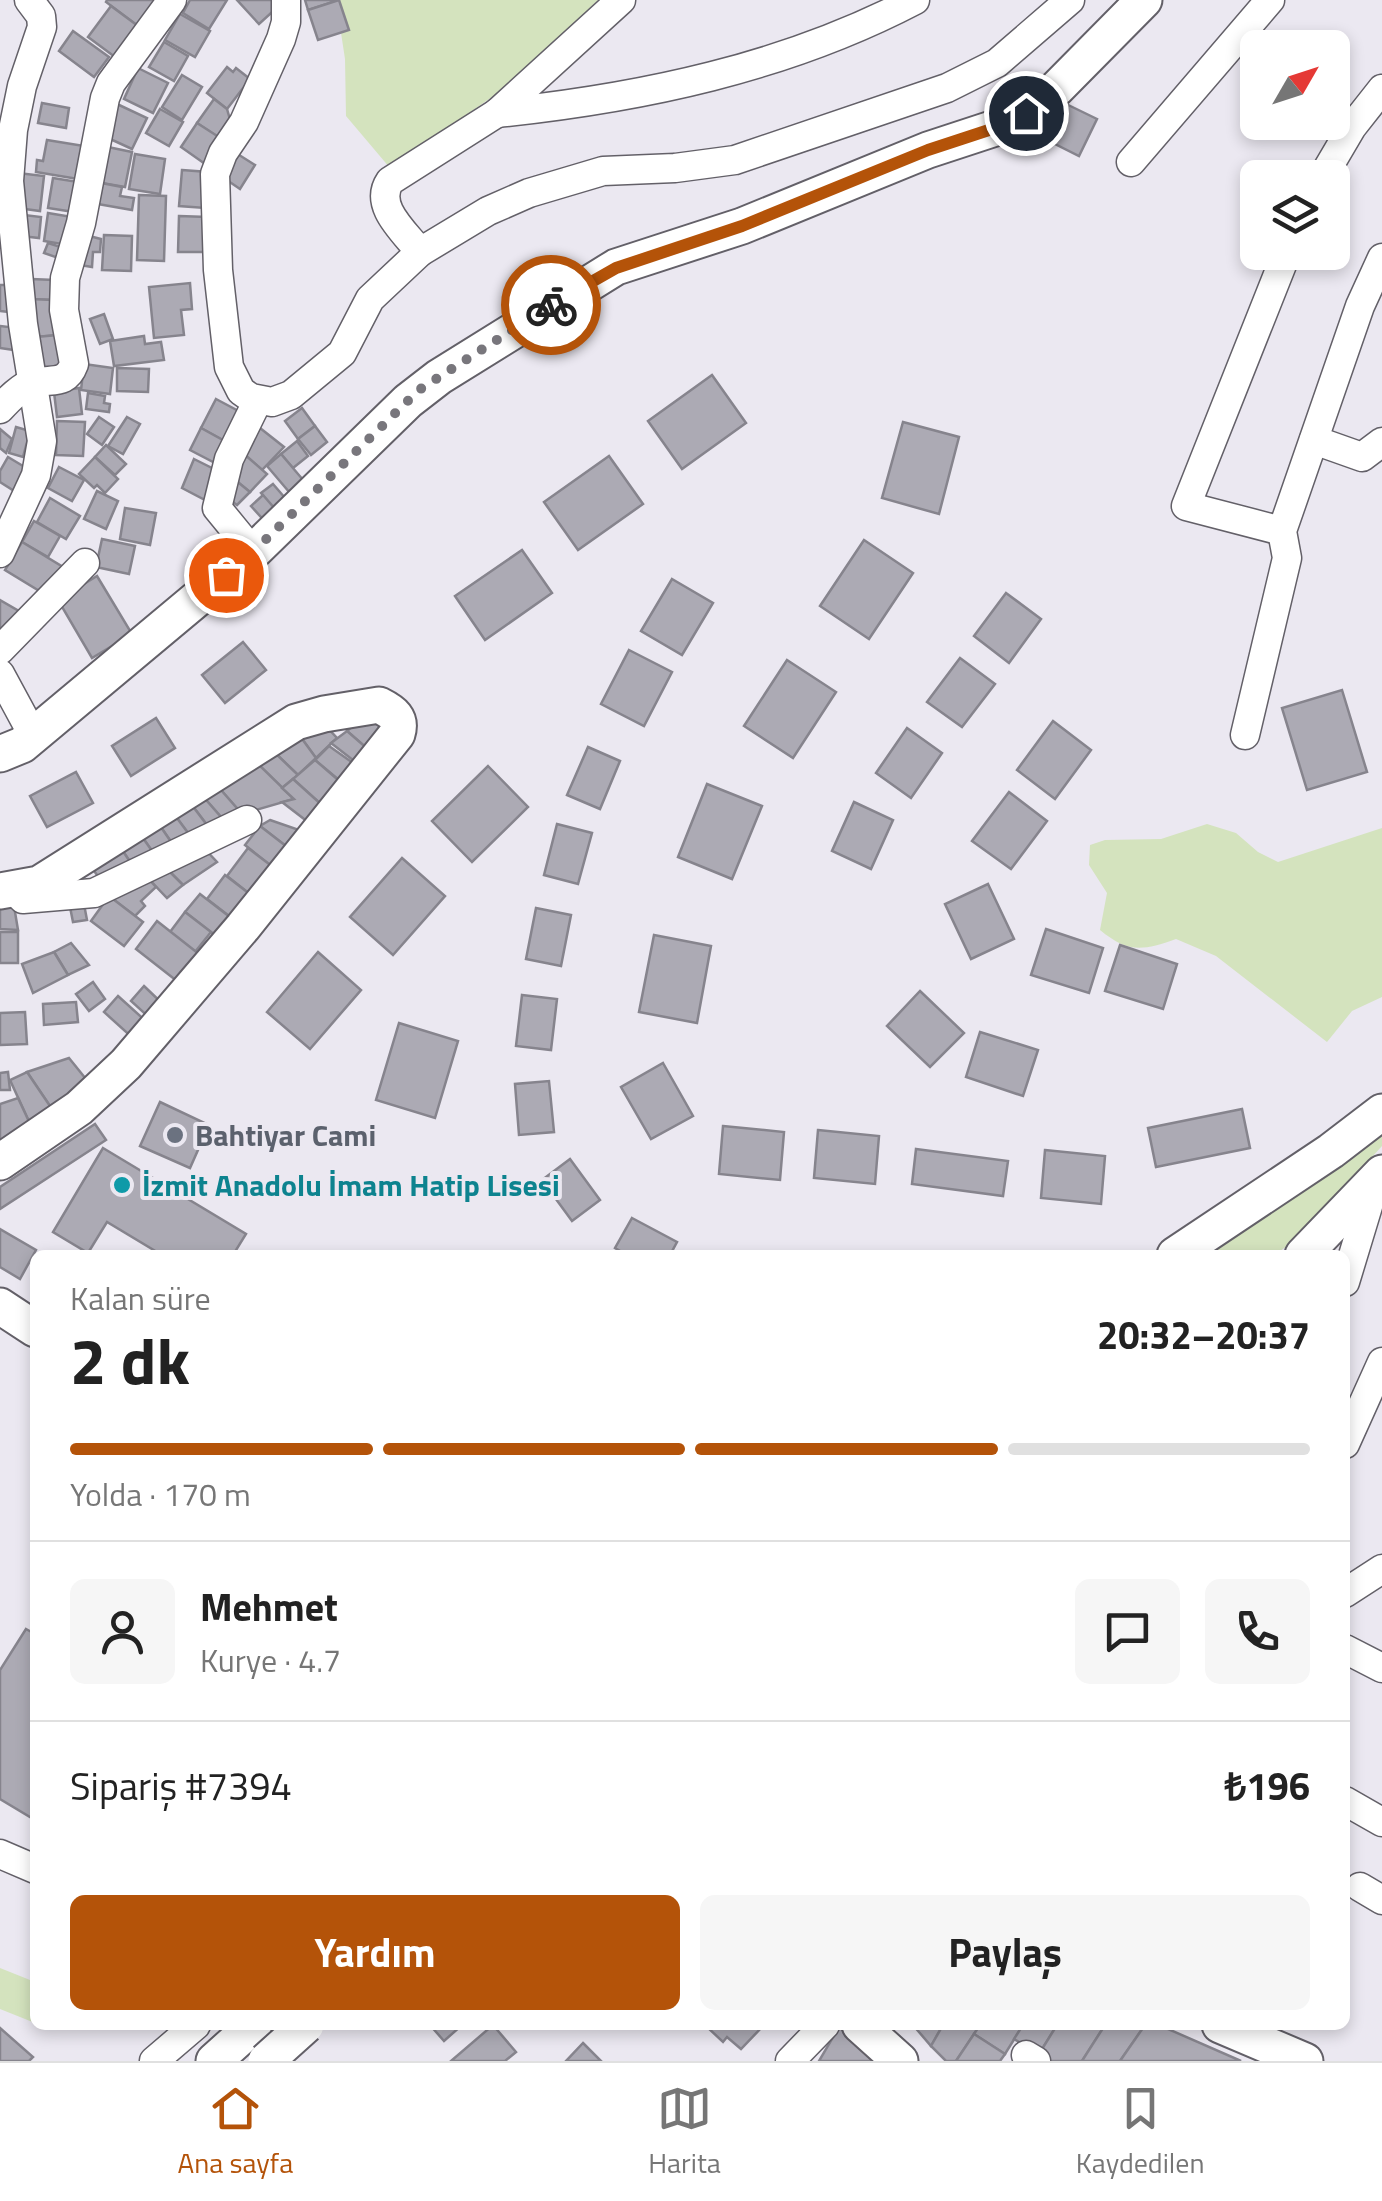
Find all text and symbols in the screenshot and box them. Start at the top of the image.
north arrow [1240,30,1350,140]
map controls [1240,30,1350,270]
pin [984,71,1069,156]
icon: home [999,86,1054,141]
button: layers [1240,160,1350,270]
courier [501,255,601,355]
icon: bike [524,278,579,333]
pin [184,533,269,618]
icon: bag [199,548,254,603]
place label: Bahtiyar Cami [195,1112,376,1158]
marker: Bahtiyar Cami [164,1124,186,1146]
place label: İzmit Anadolu İmam Hatip Lisesi [142,1162,560,1208]
marker: İzmit Anadolu İmam Hatip Lisesi [111,1174,133,1196]
text: Kalan süre [70,1274,211,1322]
text: 20:32–20:37 [1097,1306,1310,1364]
text: 2 dk [70,1310,190,1409]
text: Yolda · 170 m [70,1470,251,1518]
text: Mehmet [200,1578,338,1636]
button: person [70,1579,175,1684]
button: chat [1075,1579,1180,1684]
button: phone [1205,1579,1310,1684]
text: Kurye · 4.7 [200,1636,341,1684]
text: Sipariş #7394 [70,1757,292,1815]
text: ₺196 [1224,1757,1310,1815]
button: Yardım [70,1895,680,2010]
button: Paylaş [700,1895,1310,2010]
tab: Ana sayfa [178,2081,293,2184]
tab: Harita [648,2081,721,2184]
tab: Kaydedilen [1076,2081,1204,2184]

